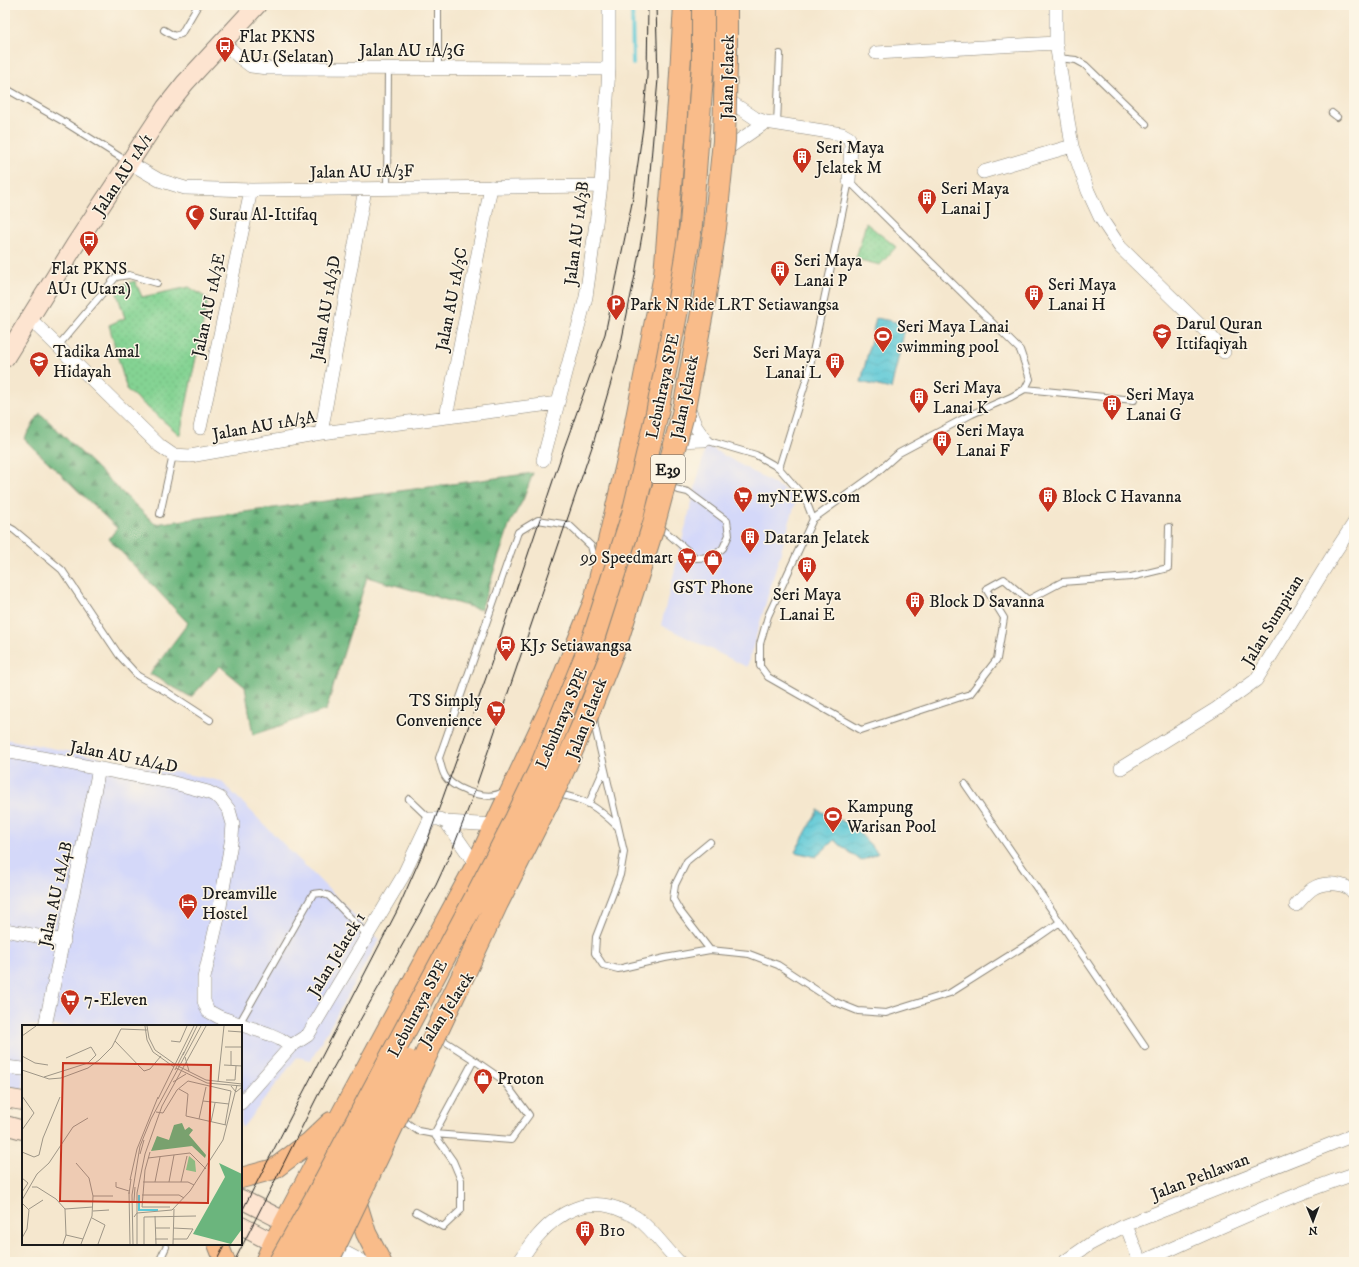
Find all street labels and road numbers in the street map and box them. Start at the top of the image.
street label: Jalan Jelatek [716,34,740,122]
street label: Jalan AU 1A/3G [357,40,465,62]
street label: Jalan AU 1A/1 [87,129,158,222]
street label: Jalan AU 1A/3F [308,160,415,184]
street label: Jalan AU 1A/3B [559,180,594,288]
street label: Jalan AU 1A/3C [431,245,473,355]
street label: Jalan AU 1A/3E [187,251,231,361]
street label: Jalan AU 1A/3D [306,254,346,364]
street label: Lebuhraya SPE [641,331,685,441]
street label: Jalan Jelatek [666,353,704,443]
street label: Jalan AU 1A/3A [209,406,318,446]
road number: E39 [651,455,685,483]
street label: Jalan Sumpitan [1236,571,1309,672]
street label: Lebuhraya SPE [531,665,593,772]
street label: Jalan Jelatek [561,674,613,764]
street label: Jalan AU 1A/4D [66,735,180,778]
street label: Jalan AU 1A/4B [34,839,78,951]
street label: Jalan Jelatek 1 [302,908,371,1003]
street label: Lebuhraya SPE [383,956,453,1061]
street label: Jalan Jelatek [413,967,480,1053]
street label: Jalan Pehlawan [1146,1148,1253,1206]

